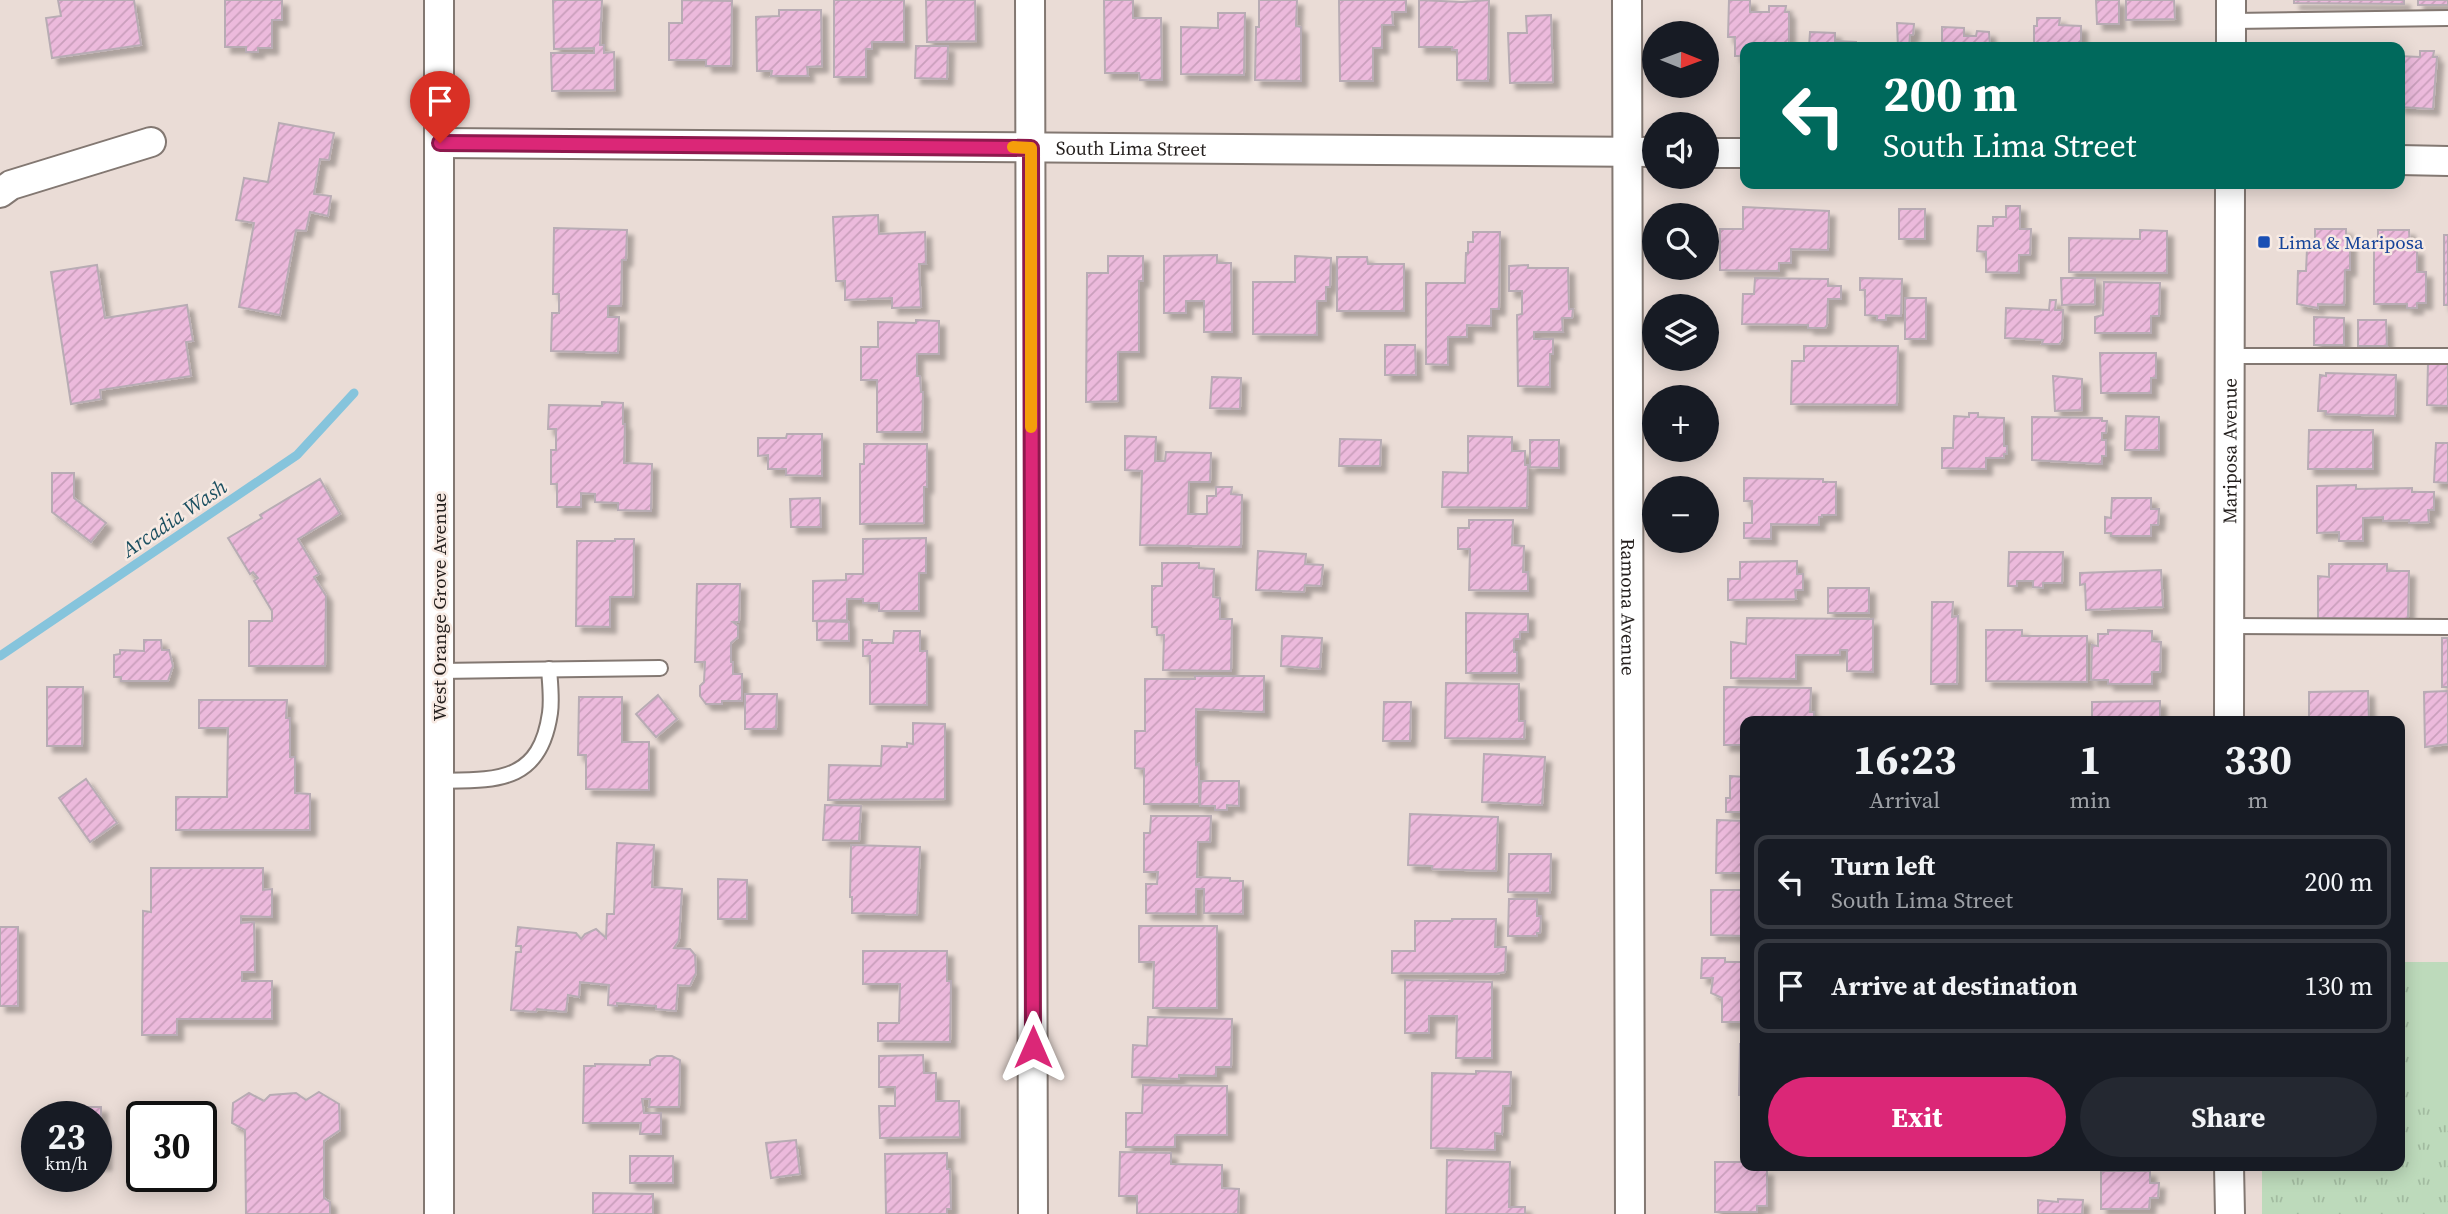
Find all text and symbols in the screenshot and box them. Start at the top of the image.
north arrow [1642,21,1718,98]
map controls [1642,21,1719,553]
text: 200 m [1883,60,2018,127]
icon: left [1768,70,1859,161]
pin [410,71,470,143]
icon: arrive [421,82,459,120]
button: sound [1642,112,1719,189]
text: South Lima Street [1883,124,2136,168]
street label: South Lima Street [1056,135,1207,162]
button: search [1642,203,1719,280]
place label: Lima & Mariposa [2278,229,2424,255]
marker: Lima & Mariposa [2256,234,2272,250]
button: layers [1642,294,1719,371]
street label: Mariposa Avenue [2216,378,2243,524]
button: + [1642,385,1719,462]
water label: Arcadia Wash [115,472,233,564]
button: − [1642,476,1719,553]
street label: West Orange Grove Avenue [426,493,452,721]
street label: Ramona Avenue [1615,538,1642,676]
text: 16:23 [1853,730,1957,788]
text: 1 [2079,730,2102,788]
text: 330 [2224,730,2292,788]
text: Arrival [1869,784,1940,816]
text: min [2069,784,2111,816]
text: m [2248,784,2268,816]
text: Turn left [1831,848,1935,884]
icon: left [1772,863,1810,901]
text: 200 m [2305,864,2373,900]
text: South Lima Street [1831,884,2013,916]
icon: arrive [1772,967,1810,1005]
text: Arrive at destination [1831,968,2078,1004]
text: 130 m [2305,968,2373,1004]
position arrow [996,1010,1070,1084]
button: Exit [1768,1077,2066,1157]
button: Share [2080,1077,2377,1157]
speed limit sign: 30 [126,1101,217,1192]
text: 23 [48,1113,85,1161]
text: km/h [45,1151,88,1176]

